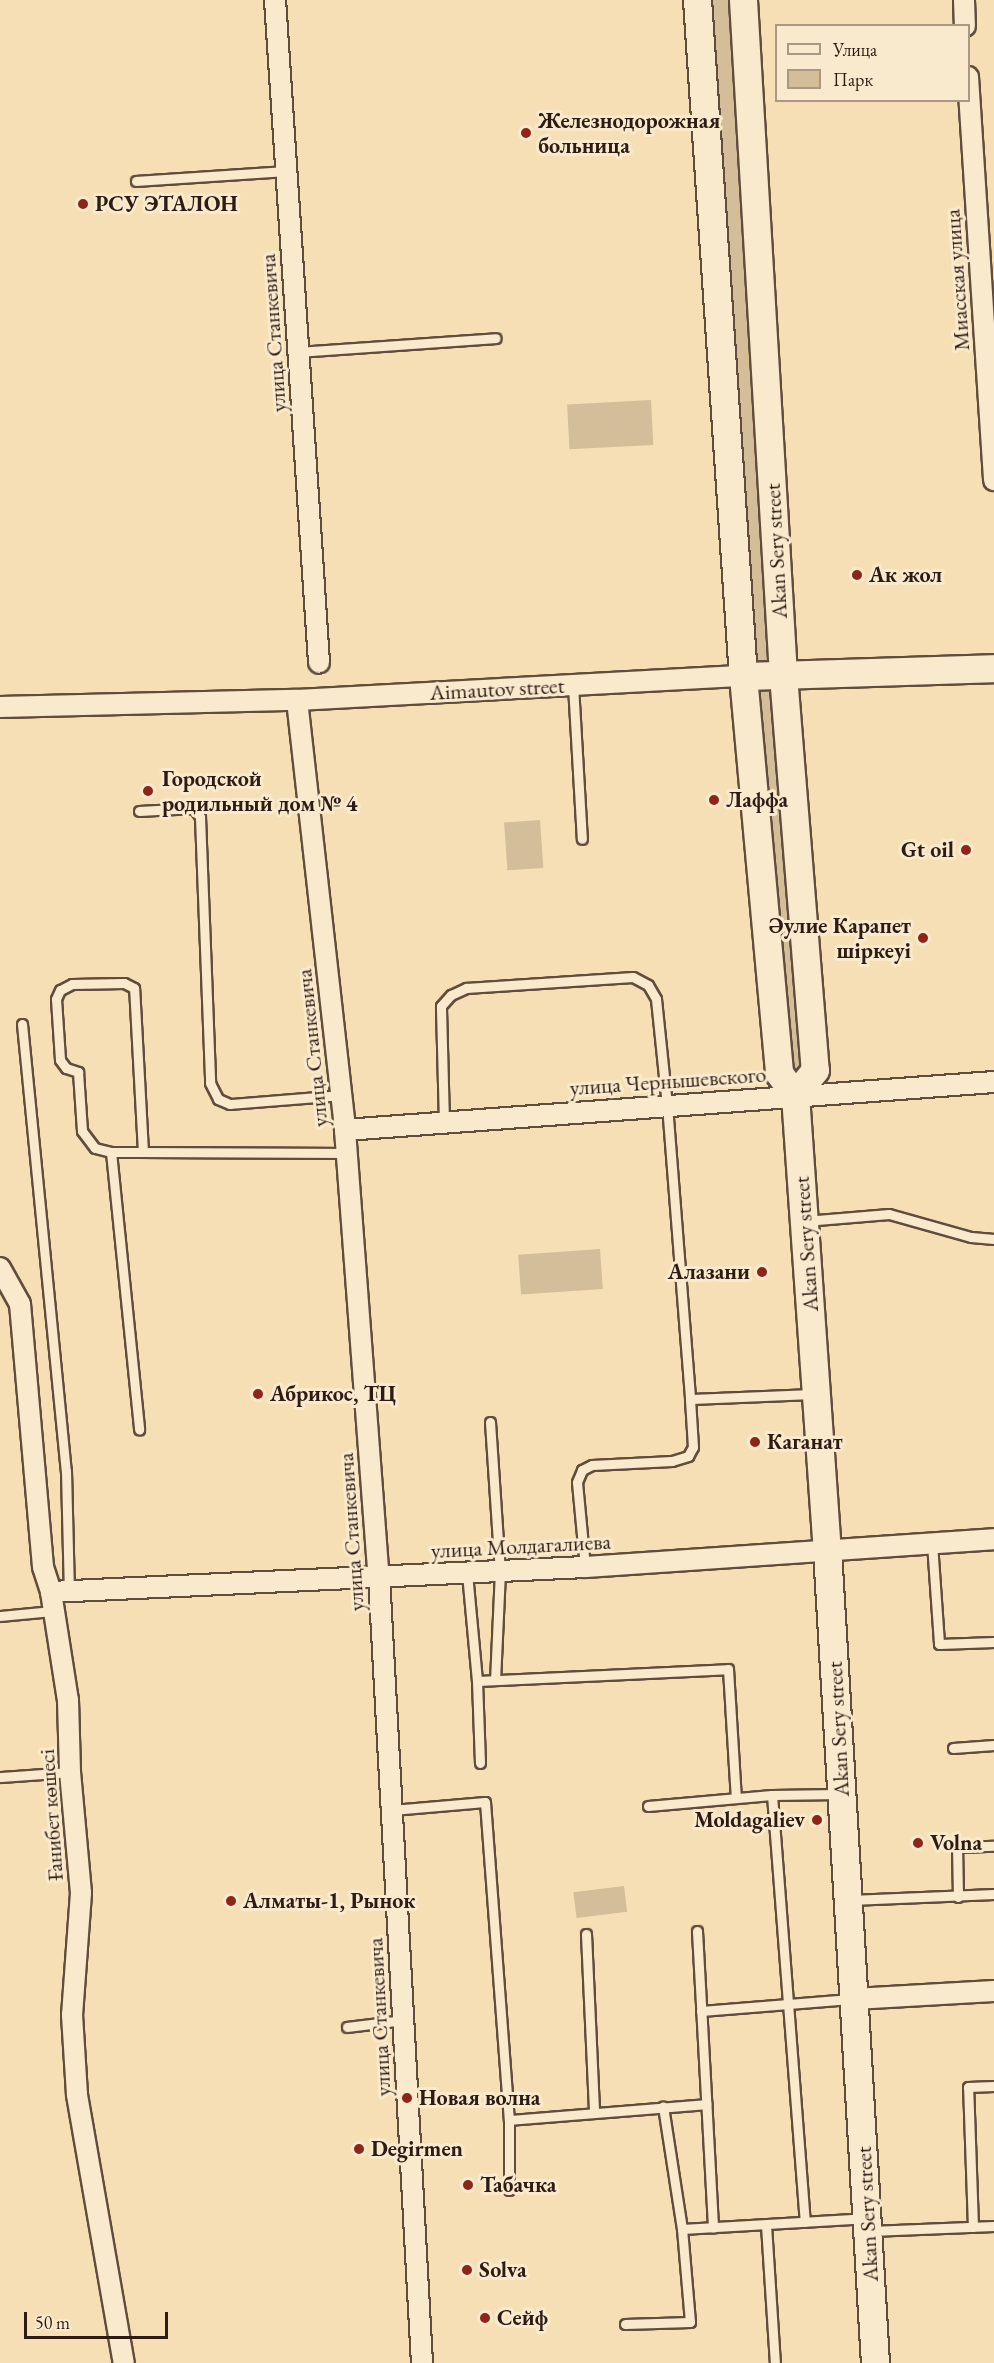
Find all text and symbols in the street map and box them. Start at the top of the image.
legend [775,24,970,102]
text: Улица [833,38,877,61]
text: Парк [833,68,873,91]
place label: Железнодорожная больница [538,107,720,158]
marker: Железнодорожная больница [519,126,533,140]
place label: РСУ ЭТАЛОН [95,191,238,217]
marker: РСУ ЭТАЛОН [76,197,90,211]
street label: Миасская улица [939,208,975,352]
street label: улица Станкевича [254,253,292,413]
street label: Akan Sery street [759,483,793,619]
place label: Ак жол [869,562,942,588]
marker: Ак жол [850,568,864,582]
street label: Aimautov street [429,672,565,706]
place label: Городской родильный дом № 4 [162,765,357,816]
marker: Городской родильный дом № 4 [139,782,157,800]
place label: Лаффа [726,787,788,813]
marker: Лаффа [707,793,721,807]
place label: Gt oil [901,837,954,863]
marker: Gt oil [959,843,973,857]
place label: Әулие Карапет шіркеуі [769,912,911,963]
marker: Әулие Карапет шіркеуі [916,931,930,945]
street label: улица Станкевича [291,968,333,1128]
street label: улица Чернышевского [569,1061,767,1101]
street label: Akan Sery street [788,1175,824,1313]
place label: Алазани [668,1259,750,1285]
marker: Алазани [755,1265,769,1279]
place label: Абрикос, ТЦ [270,1381,396,1407]
marker: Абрикос, ТЦ [251,1387,265,1401]
place label: Каганат [767,1429,843,1455]
marker: Каганат [748,1435,762,1449]
street label: улица Станкевича [332,1452,370,1612]
street label: улица Молдагалиева [430,1528,612,1564]
street label: Akan Sery street [821,1661,855,1797]
street label: Ғанибет көшесі [33,1748,69,1882]
place label: Moldagaliev [694,1807,805,1833]
marker: Moldagaliev [810,1813,824,1827]
place label: Volna [930,1830,982,1856]
marker: Volna [911,1836,925,1850]
place label: Алматы-1, Рынок [243,1888,415,1914]
marker: Алматы-1, Рынок [224,1894,238,1908]
street label: улица Станкевича [362,1937,396,2097]
place label: Новая волна [419,2085,541,2111]
marker: Новая волна [400,2091,414,2105]
place label: Degirmen [371,2136,463,2162]
marker: Degirmen [352,2142,366,2156]
street label: Akan Sery street [850,2146,884,2282]
place label: Табачка [480,2172,556,2198]
marker: Табачка [461,2178,475,2192]
place label: Solva [479,2257,527,2283]
marker: Solva [460,2263,474,2277]
scale bar [27,2300,171,2338]
place label: Сейф [497,2305,548,2331]
text: 50 m [35,2311,70,2334]
marker: Сейф [478,2311,492,2325]

